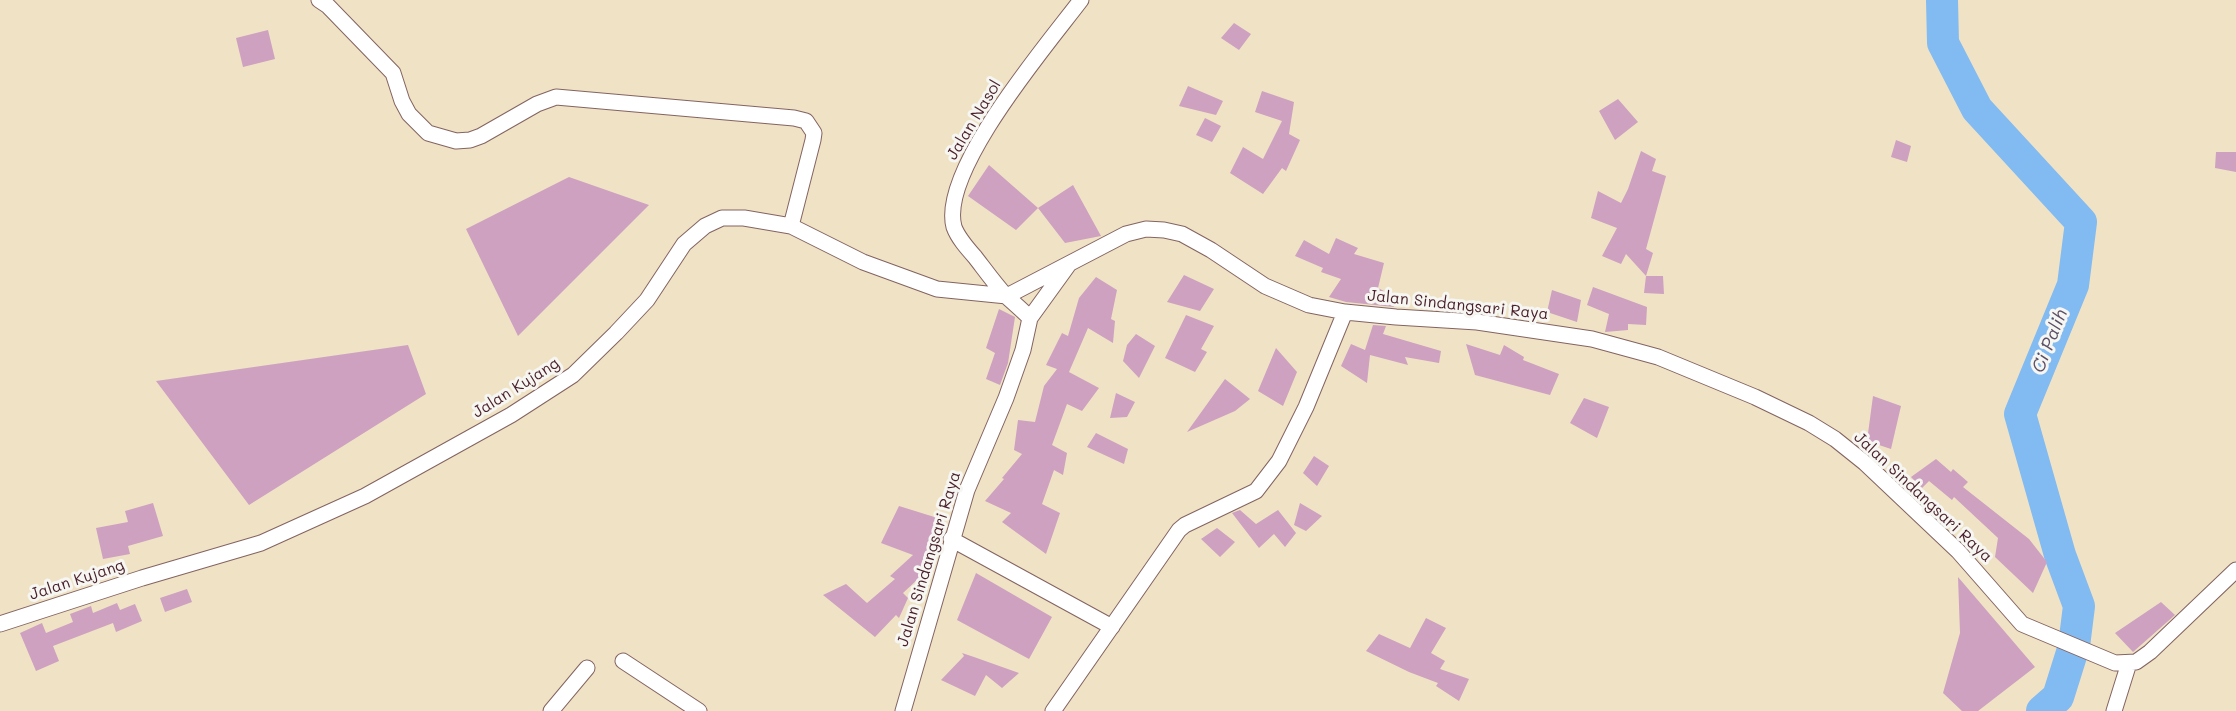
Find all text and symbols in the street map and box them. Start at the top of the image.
street label: Jalan Nasol [943,77,1005,163]
street label: Jalan Sindangsari Raya [1366,286,1550,324]
water label: Ci Palih [2028,306,2072,376]
street label: Jalan Kujang [469,354,563,422]
street label: Jalan Sindangsari Raya [1850,428,1996,566]
street label: Jalan Sindangsari Raya [893,469,965,649]
street label: Jalan Kujang [27,556,127,604]

